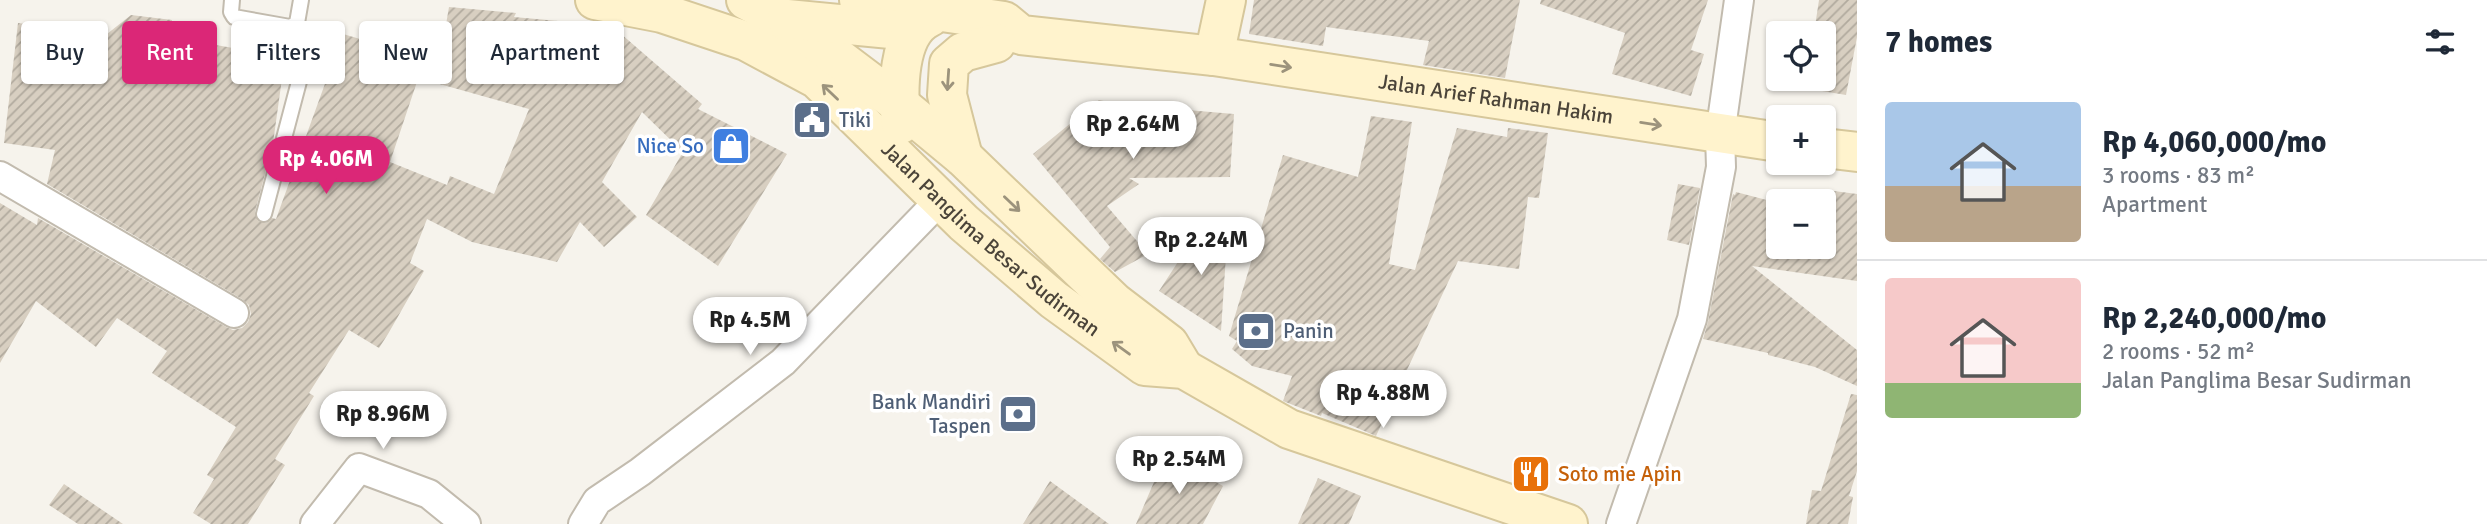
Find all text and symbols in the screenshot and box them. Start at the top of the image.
chip: Buy [21,21,108,84]
chip: Rent [122,21,217,84]
chip: Filters [231,21,345,84]
chip: New [359,21,452,84]
chip: Apartment [466,21,624,84]
map controls [1766,21,1836,259]
button: locate [1766,21,1836,91]
icon: filters [2421,23,2459,61]
text: 7 homes [1885,24,1992,61]
one-way arrow [1269,60,1292,73]
one-way arrow [941,68,954,91]
street label: Jalan Arief Rahman Hakim [1377,68,1615,130]
one-way arrow [822,84,840,101]
public building icon: Tiki [791,99,833,141]
pin: Rp 2.64M [1061,102,1205,161]
button: + [1766,105,1836,175]
place label: Tiki [839,107,871,133]
text: Rp 2.64M [1086,109,1180,138]
one-way arrow [1639,118,1662,131]
text: Rp 4,060,000/mo [2102,124,2326,161]
shop icon: Nice So [710,125,752,167]
icon: home [1941,130,2025,214]
place label: Nice So [637,133,704,159]
pin: Rp 4.06M [254,136,398,196]
street label: Jalan Panglima Besar Sudirman [876,136,1105,342]
text: Rp 4.06M [279,144,373,173]
text: 3 rooms · 83 m² [2102,161,2255,190]
button: − [1766,189,1836,259]
text: Apartment [2102,190,2207,219]
one-way arrow [1003,196,1020,213]
pin: Rp 2.24M [1129,218,1273,277]
text: Rp 2.24M [1154,225,1248,254]
pin: Rp 4.5M [685,298,815,357]
text: Rp 2,240,000/mo [2102,300,2326,337]
text: Rp 4.5M [709,305,791,334]
icon: home [1941,306,2025,390]
bank icon: Panin [1235,310,1277,352]
place label: Panin [1283,318,1334,344]
text: 2 rooms · 52 m² [2102,337,2255,366]
one-way arrow [1112,341,1131,356]
text: Jalan Panglima Besar Sudirman [2102,366,2412,395]
pin: Rp 4.88M [1311,370,1455,430]
text: Rp 4.88M [1336,378,1430,407]
place label: Bank Mandiri Taspen [871,389,991,439]
pin: Rp 8.96M [311,392,455,451]
bank icon: Bank Mandiri Taspen [997,393,1039,435]
text: Rp 8.96M [336,399,430,428]
pin: Rp 2.54M [1107,436,1251,496]
text: Rp 2.54M [1132,444,1226,473]
restaurant icon: Soto mie Apin [1510,453,1552,495]
place label: Soto mie Apin [1558,461,1682,487]

